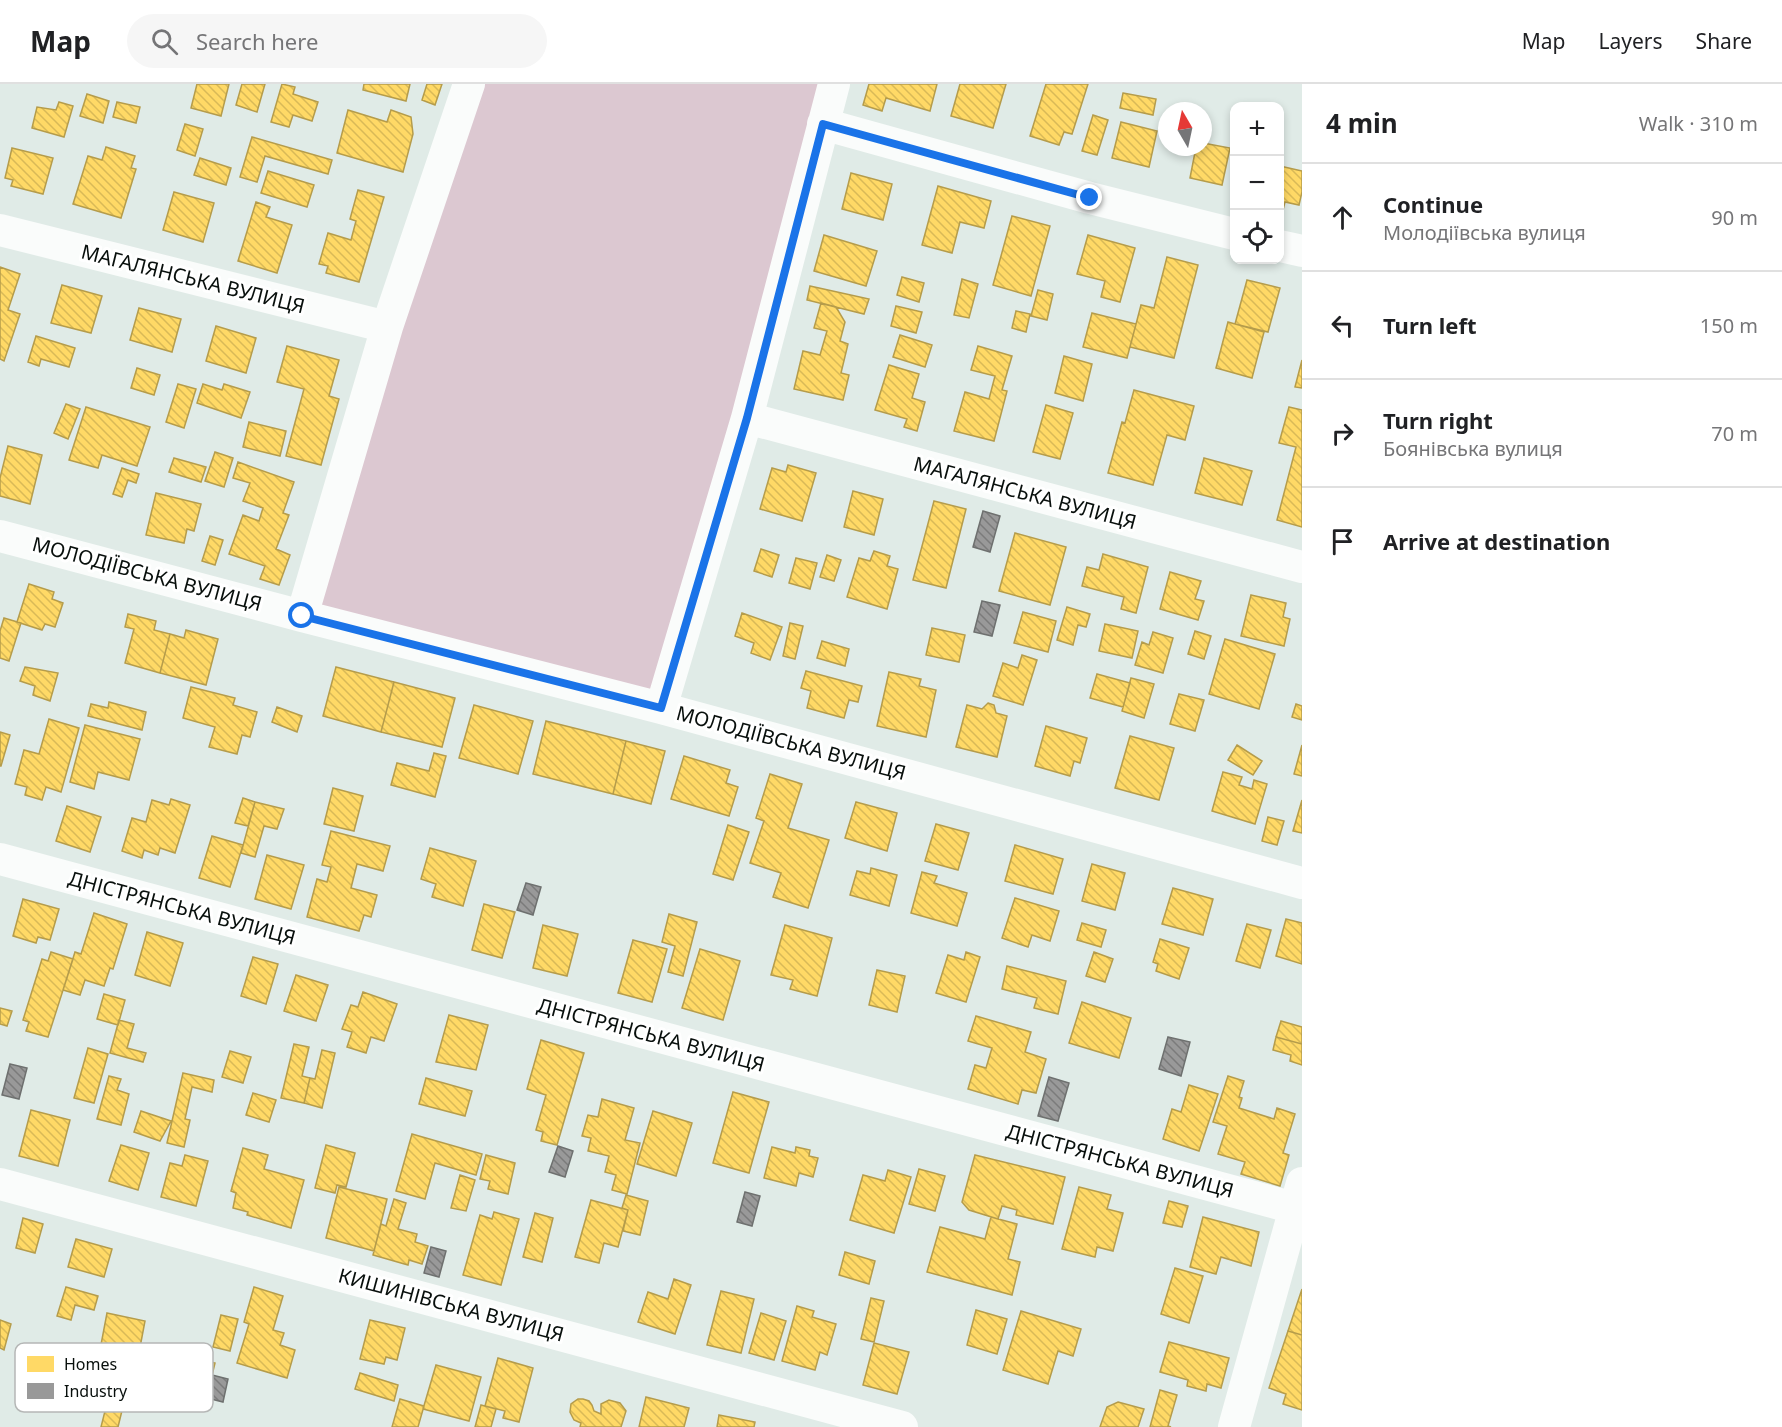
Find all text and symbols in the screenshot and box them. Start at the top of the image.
search box [127,14,547,68]
text: Map [30,22,91,60]
icon: search [148,25,181,58]
text: Search here [196,26,318,56]
text: Map [1522,27,1566,55]
text: Layers [1599,27,1663,55]
text: Share [1696,27,1752,55]
north arrow [1158,102,1212,156]
map controls [1230,102,1284,264]
button: + [1230,102,1284,156]
text: 4 min [1326,105,1398,141]
text: Walk · 310 m [1639,110,1758,137]
button: − [1230,156,1284,210]
route end [1076,184,1102,210]
text: Continue [1383,189,1483,219]
icon: ahead [1326,201,1359,234]
text: 90 m [1711,204,1758,231]
button: locate [1230,210,1284,264]
text: Молодіївська вулиця [1383,219,1586,246]
street label: МАГАЛЯНСЬКА ВУЛИЦЯ [78,238,308,319]
icon: left [1326,309,1359,342]
text: Turn left [1383,310,1477,340]
text: 150 m [1700,312,1758,339]
text: Turn right [1383,405,1493,435]
icon: right [1326,417,1359,450]
text: 70 m [1711,420,1758,447]
text: Боянівська вулиця [1383,435,1563,462]
street label: МАГАЛЯНСЬКА ВУЛИЦЯ [911,450,1140,535]
icon: arrive [1326,525,1359,558]
text: Arrive at destination [1383,526,1610,556]
street label: МОЛОДІЇВСЬКА ВУЛИЦЯ [29,530,265,617]
route start [288,602,314,628]
street label: МОЛОДІЇВСЬКА ВУЛИЦЯ [673,699,909,786]
street label: ДНІСТРЯНСЬКА ВУЛИЦЯ [65,864,299,951]
street label: ДНІСТРЯНСЬКА ВУЛИЦЯ [534,991,768,1078]
street label: ДНІСТРЯНСЬКА ВУЛИЦЯ [1003,1117,1237,1204]
street label: КИШИНІВСЬКА ВУЛИЦЯ [335,1261,567,1348]
legend [15,1343,213,1412]
text: Homes [64,1353,117,1375]
text: Industry [64,1380,128,1402]

